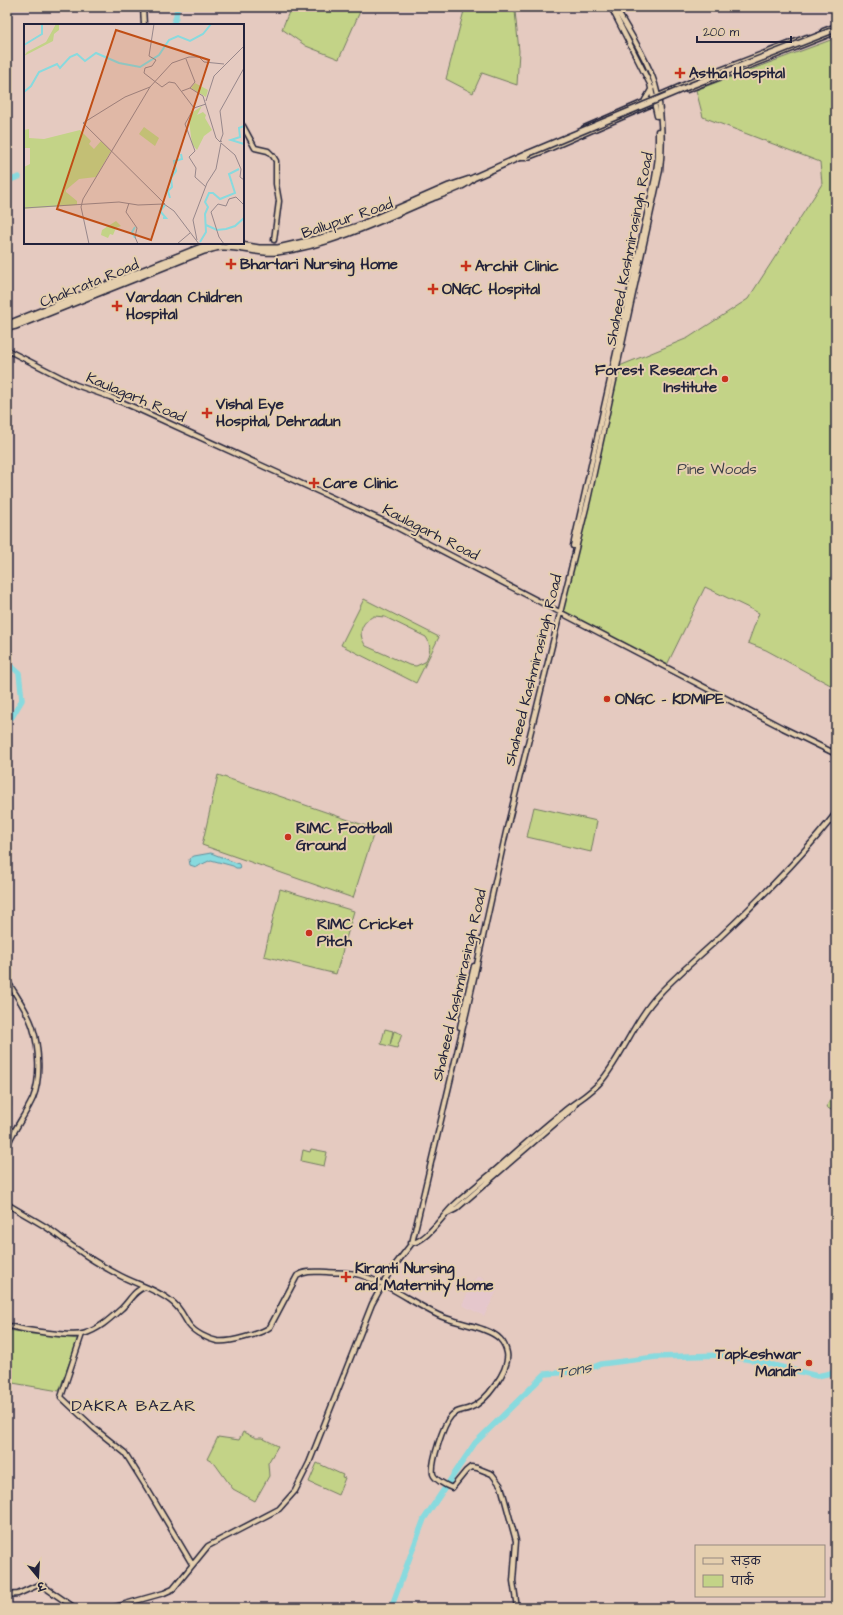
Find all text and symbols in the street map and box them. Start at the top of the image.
scale bar [697,18,791,44]
inset map [24,24,244,244]
text: 200 m [703,24,740,41]
place label: Astha Hospital [689,63,786,84]
marker: Astha Hospital [674,67,686,79]
street label: Shaheed Kashmirasingh Road [600,150,660,348]
street label: Ballupur Road [299,193,396,244]
street label: Chakrata Road [37,254,142,313]
place label: Bhartari Nursing Home [240,254,398,277]
place label: Archit Clinic [475,256,559,277]
marker: Bhartari Nursing Home [225,258,237,270]
marker: Archit Clinic [460,260,472,272]
place label: ONGC Hospital [442,279,541,300]
marker: ONGC Hospital [427,283,439,295]
place label: Vardaan Children Hospital [125,287,243,325]
marker: Vardaan Children Hospital [111,300,123,312]
place label: Forest Research Institute [595,360,718,398]
street label: Kaulagarh Road [83,367,189,429]
marker: Forest Research Institute [720,374,730,384]
place label: Vishal Eye Hospital, Dehradun [215,394,341,432]
marker: Vishal Eye Hospital, Dehradun [201,407,213,419]
park label: Pine Woods [677,459,757,480]
place label: Care Clinic [323,473,399,494]
marker: Care Clinic [308,477,320,489]
street label: Kaulagarh Road [378,499,483,567]
street label: Shaheed Kashmirasingh Road [500,572,568,768]
place label: ONGC - KDMIPE [615,689,724,710]
marker: ONGC - KDMIPE [602,694,612,704]
place label: RIMC Football Ground [296,818,393,856]
marker: RIMC Football Ground [283,832,293,842]
street label: Shaheed Kashmirasingh Road [427,887,493,1083]
place label: RIMC Cricket Pitch [317,914,414,952]
marker: RIMC Cricket Pitch [304,928,314,938]
place label: Kiranti Nursing and Maternity Home [354,1258,494,1297]
marker: Kiranti Nursing and Maternity Home [340,1271,352,1283]
place label: Tapkeshwar Mandir [714,1344,802,1382]
water label: Tons [555,1356,594,1384]
marker: Tapkeshwar Mandir [804,1358,814,1368]
district label: DAKRA BAZAR [71,1395,197,1417]
legend [695,1545,825,1597]
text: सड़क [730,1553,762,1570]
north arrow [18,1557,58,1597]
text: पार्क [730,1571,755,1590]
text: उ [34,1577,48,1595]

